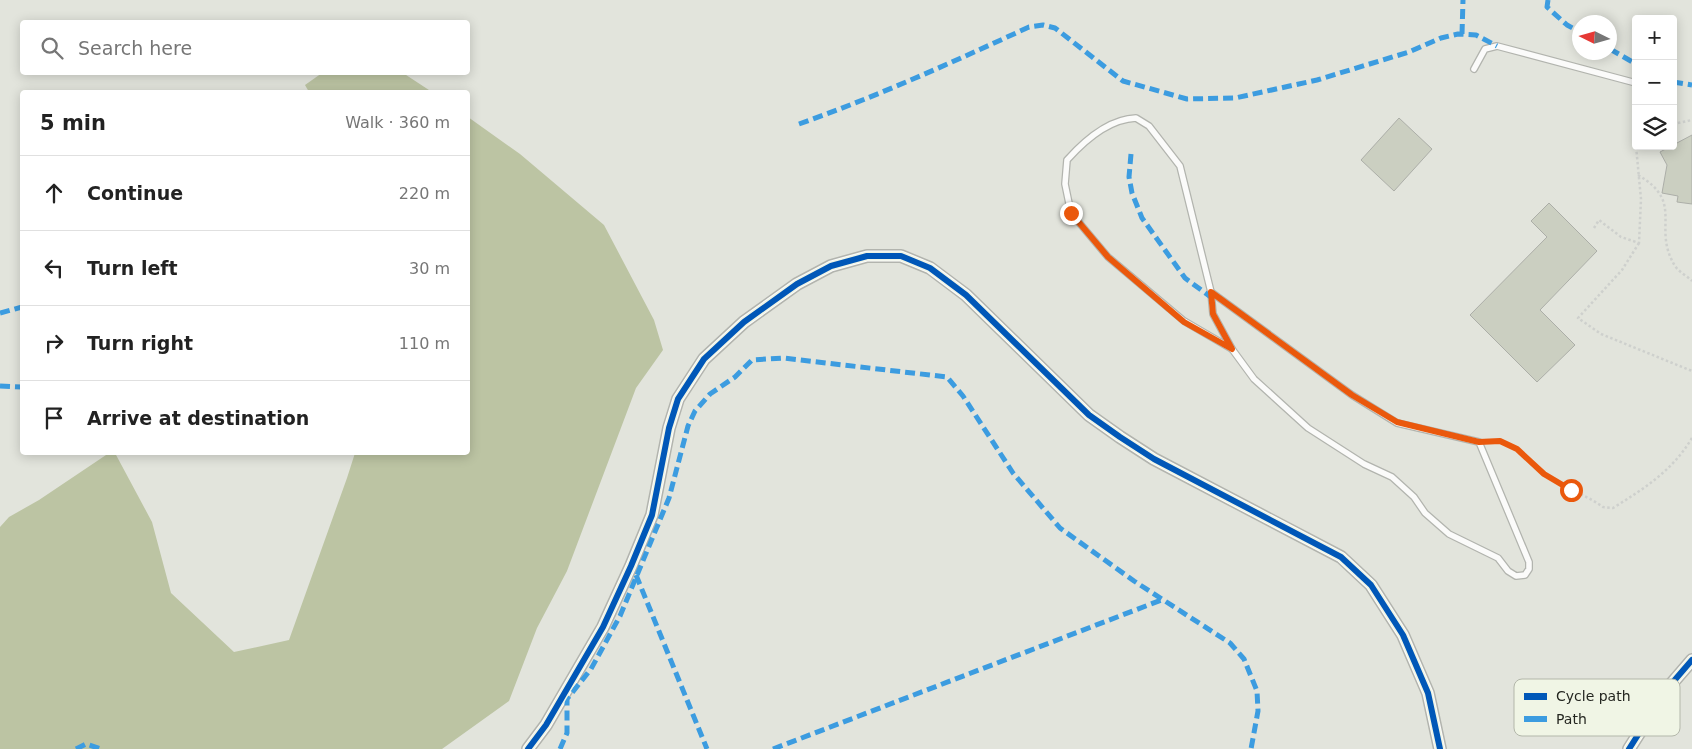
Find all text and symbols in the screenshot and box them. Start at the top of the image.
north arrow [1572,15,1617,60]
map controls [1632,15,1677,150]
button: + [1632,15,1677,60]
search box [20,20,470,75]
icon: search [38,34,66,62]
text: Search here [78,37,192,59]
button: − [1632,60,1677,105]
button: layers [1632,105,1677,150]
text: 5 min [40,111,106,135]
text: Walk · 360 m [345,113,450,132]
icon: ahead [40,179,68,207]
text: Continue [87,182,183,204]
text: 220 m [399,184,450,203]
route end [1060,202,1083,225]
icon: left [40,254,68,282]
text: Turn left [87,257,178,279]
text: 30 m [409,259,450,278]
icon: right [40,329,68,357]
text: Turn right [87,332,193,354]
text: 110 m [399,334,450,353]
icon: arrive [40,404,68,432]
text: Arrive at destination [87,407,309,429]
route start [1560,479,1583,502]
legend [1514,679,1680,736]
text: Cycle path [1556,688,1631,704]
text: Path [1556,711,1587,727]

